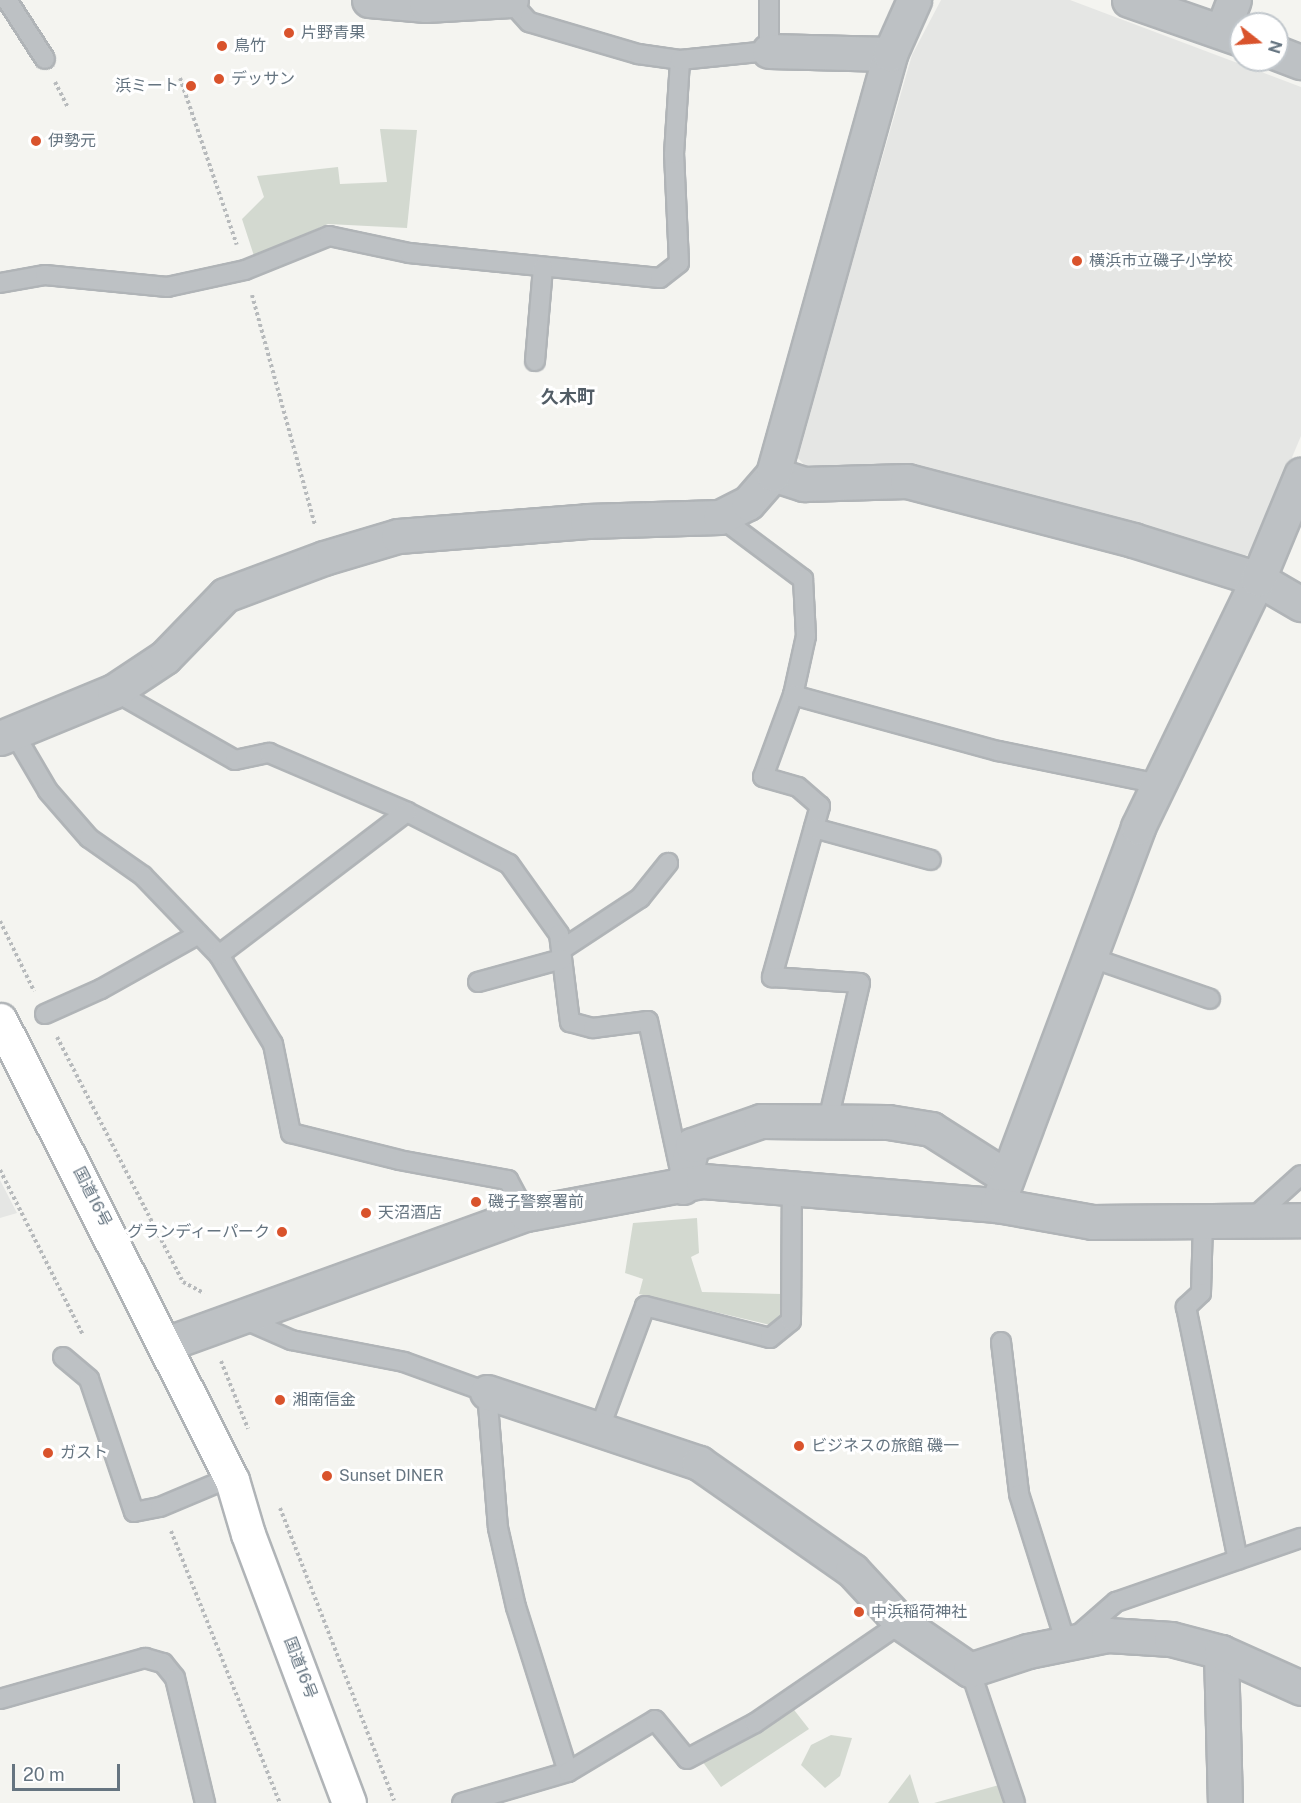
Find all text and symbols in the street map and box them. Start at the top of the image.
north arrow [1229,12,1289,72]
place label: 片野青果 [301,23,365,43]
marker: 片野青果 [282,26,296,40]
place label: 鳥竹 [234,36,266,56]
text: N [1264,38,1286,56]
marker: 鳥竹 [215,39,229,53]
place label: デッサン [231,69,295,89]
marker: デッサン [212,72,226,86]
place label: 浜ミート [115,76,179,96]
marker: 浜ミート [184,79,198,93]
place label: 伊勢元 [48,131,96,151]
marker: 伊勢元 [29,134,43,148]
place label: 横浜市立磯子小学校 [1089,251,1233,271]
marker: 横浜市立磯子小学校 [1070,254,1084,268]
district label: 久木町 [541,386,595,408]
street label: 国道16号 [69,1164,115,1230]
place label: 磯子警察署前 [488,1192,584,1212]
marker: 磯子警察署前 [469,1195,483,1209]
place label: 天沼酒店 [378,1203,442,1223]
marker: 天沼酒店 [359,1206,373,1220]
place label: グランディーパーク [126,1222,270,1242]
marker: グランディーパーク [275,1225,289,1239]
place label: 湘南信金 [292,1390,356,1410]
marker: 湘南信金 [273,1393,287,1407]
place label: ビジネスの旅館 磯一 [811,1436,959,1456]
marker: ビジネスの旅館 磯一 [792,1439,806,1453]
place label: ガスト [60,1443,108,1463]
marker: ガスト [41,1446,55,1460]
place label: Sunset DINER [339,1466,444,1486]
marker: Sunset DINER [320,1469,334,1483]
place label: 中浜稲荷神社 [871,1602,967,1622]
marker: 中浜稲荷神社 [852,1605,866,1619]
street label: 国道16号 [279,1634,321,1702]
scale bar [15,1752,123,1790]
text: 20 m [23,1764,65,1785]

